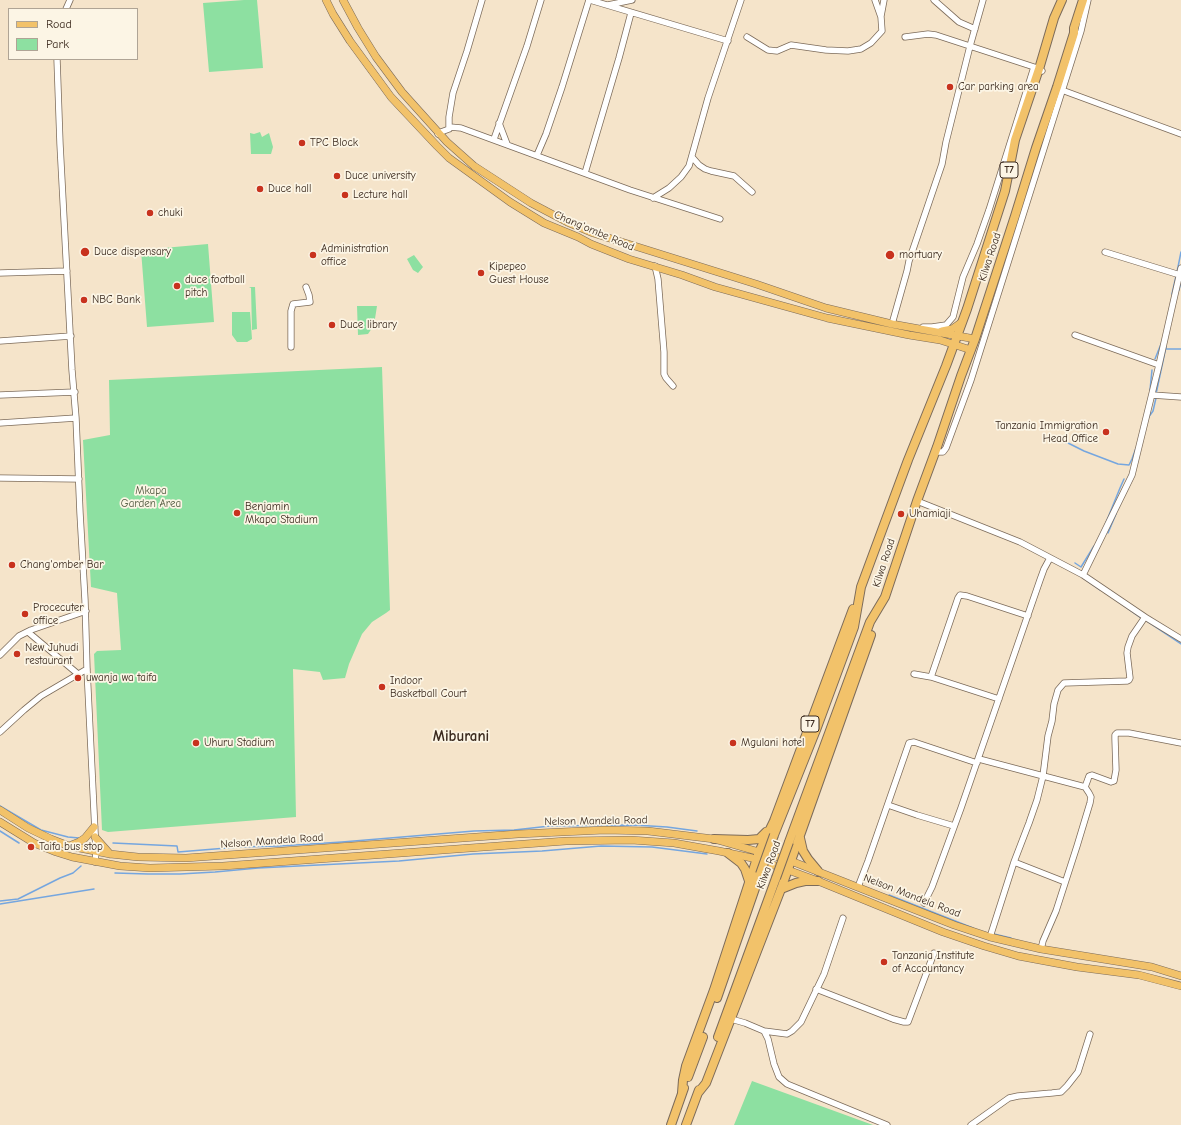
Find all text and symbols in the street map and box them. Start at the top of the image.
legend [8,8,138,60]
text: Road [46,17,72,31]
text: Park [46,37,69,51]
place label: Car parking area [958,80,1039,94]
marker: Car parking area [945,82,955,92]
place label: TPC Block [310,136,358,150]
marker: TPC Block [297,138,307,148]
road number: T7 [1000,162,1018,178]
place label: Duce university [345,169,416,183]
marker: Duce university [332,171,342,181]
place label: Duce hall [268,182,311,196]
marker: Duce hall [255,184,265,194]
place label: Lecture hall [353,188,408,202]
marker: Lecture hall [340,190,350,200]
place label: chuki [158,206,183,220]
marker: chuki [145,208,155,218]
street label: Chang'ombe Road [552,208,636,254]
street label: Kilwa Road [976,231,1004,283]
place label: Administration office [321,242,388,268]
place label: Duce dispensary [94,245,171,259]
marker: Duce dispensary [79,246,91,258]
place label: mortuary [899,248,942,262]
marker: mortuary [884,249,896,261]
marker: Administration office [308,250,318,260]
place label: Kipepeo Guest House [489,260,549,286]
marker: Kipepeo Guest House [476,268,486,278]
place label: duce football pitch [185,273,245,299]
marker: duce football pitch [172,281,182,291]
place label: NBC Bank [92,293,140,307]
marker: NBC Bank [79,295,89,305]
place label: Duce library [340,318,397,332]
marker: Duce library [327,320,337,330]
place label: Tanzania Immigration Head Office [995,419,1098,445]
marker: Tanzania Immigration Head Office [1101,427,1111,437]
park label: Mkapa Garden Area [121,484,181,510]
place label: Benjamin Mkapa Stadium [245,500,318,526]
place label: Uhamiaji [909,507,951,521]
marker: Benjamin Mkapa Stadium [232,508,242,518]
marker: Uhamiaji [896,509,906,519]
street label: Kilwa Road [870,537,898,589]
place label: Chang'omber Bar [20,558,104,572]
marker: Chang'omber Bar [7,560,17,570]
place label: Procecuter office [33,601,84,627]
marker: Procecuter office [20,609,30,619]
place label: New Juhudi restaurant [25,641,78,667]
marker: New Juhudi restaurant [12,649,22,659]
place label: uwanja wa taifa [86,671,157,685]
marker: uwanja wa taifa [73,673,83,683]
place label: Indoor Basketball Court [390,674,467,700]
marker: Indoor Basketball Court [377,682,387,692]
road number: T7 [801,716,819,732]
district label: Miburani [433,728,489,746]
place label: Uhuru Stadium [204,736,274,750]
place label: Mgulani hotel [741,736,804,750]
marker: Uhuru Stadium [191,738,201,748]
marker: Mgulani hotel [728,738,738,748]
street label: Nelson Mandela Road [544,814,648,828]
street label: Nelson Mandela Road [220,831,324,851]
street label: Kilwa Road [754,839,784,891]
place label: Taifa bus stop [39,840,103,854]
marker: Taifa bus stop [26,842,36,852]
street label: Nelson Mandela Road [862,871,962,921]
place label: Tanzania Institute of Accountancy [892,949,974,975]
marker: Tanzania Institute of Accountancy [879,957,889,967]

